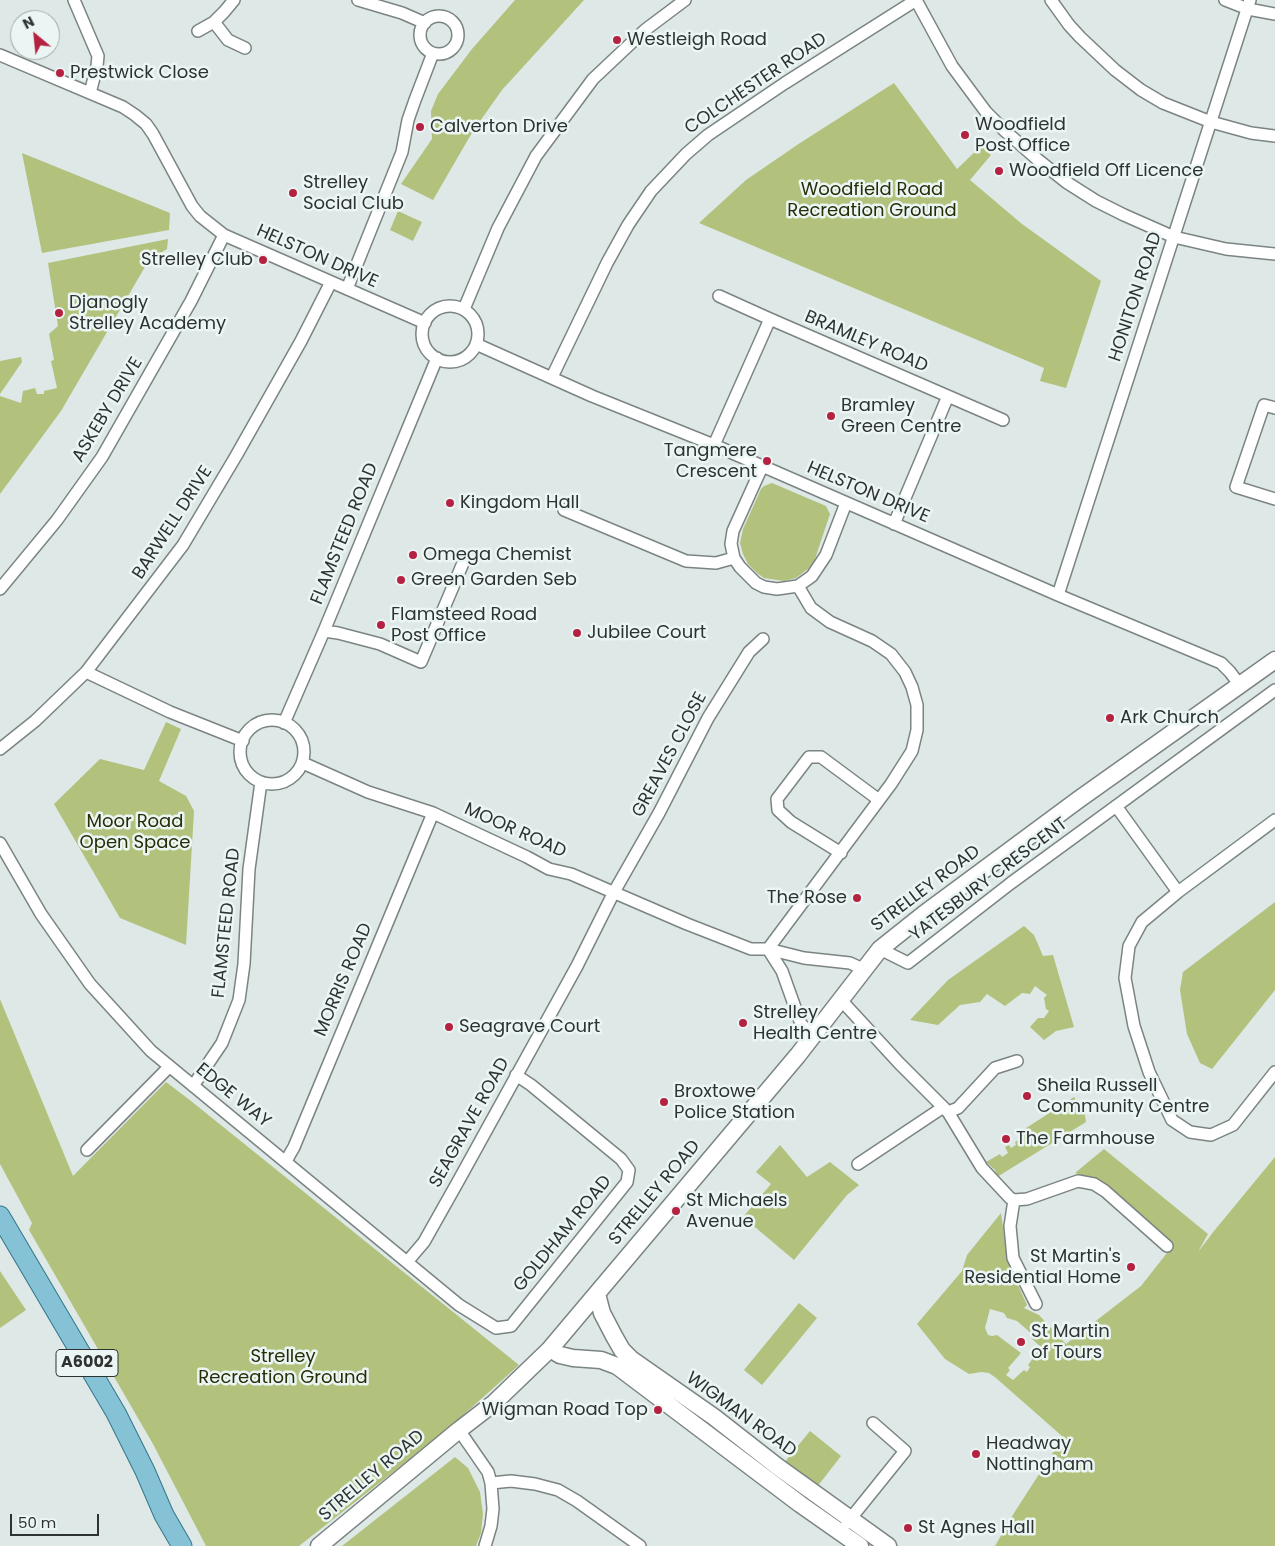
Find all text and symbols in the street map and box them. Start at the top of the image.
north arrow [10,10,60,60]
text: N [19,11,38,34]
street label: COLCHESTER ROAD [681,28,831,140]
place label: Westleigh Road [627,29,767,51]
marker: Westleigh Road [611,34,623,46]
place label: Prestwick Close [70,62,209,84]
marker: Prestwick Close [54,67,66,79]
place label: Woodfield Post Office [975,114,1070,156]
place label: Calverton Drive [430,116,568,138]
marker: Calverton Drive [414,121,426,133]
marker: Woodfield Post Office [959,129,971,141]
place label: Woodfield Off Licence [1009,160,1203,182]
marker: Woodfield Off Licence [993,165,1005,177]
place label: Strelley Social Club [303,172,404,214]
park label: Woodfield Road Recreation Ground [787,179,957,222]
marker: Strelley Social Club [287,187,299,199]
street label: HELSTON DRIVE [253,221,381,293]
street label: HONITON ROAD [1105,229,1167,365]
place label: Strelley Club [141,249,253,271]
marker: Strelley Club [257,254,269,266]
place label: Djanogly Strelley Academy [69,292,226,334]
street label: BRAMLEY ROAD [801,306,931,378]
marker: Djanogly Strelley Academy [53,307,65,319]
street label: ASKEBY DRIVE [68,354,148,466]
place label: Bramley Green Centre [841,395,961,438]
marker: Bramley Green Centre [825,410,837,422]
place label: Tangmere Crescent [664,440,757,482]
marker: Tangmere Crescent [761,455,773,467]
street label: HELSTON DRIVE [804,457,932,529]
street label: FLAMSTEED ROAD [307,460,383,608]
street label: BARWELL DRIVE [128,462,218,584]
place label: Kingdom Hall [460,492,579,514]
marker: Kingdom Hall [444,497,456,509]
place label: Omega Chemist [423,544,571,566]
marker: Omega Chemist [407,549,419,561]
place label: Green Garden Seb [411,569,577,591]
marker: Green Garden Seb [395,574,407,586]
place label: Flamsteed Road Post Office [391,604,537,646]
marker: Flamsteed Road Post Office [375,619,387,631]
place label: Jubilee Court [587,622,706,644]
marker: Jubilee Court [571,627,583,639]
street label: GREAVES CLOSE [628,689,712,821]
place label: Ark Church [1120,707,1219,729]
marker: Ark Church [1104,712,1116,724]
street label: MOOR ROAD [461,799,569,863]
park label: Moor Road Open Space [80,811,190,854]
street label: YATESBURY CRESCENT [906,814,1072,946]
street label: STRELLEY ROAD [867,841,985,937]
street label: FLAMSTEED ROAD [208,847,246,999]
place label: The Rose [767,887,847,909]
marker: The Rose [851,892,863,904]
street label: MORRIS ROAD [310,920,378,1040]
place label: Strelley Health Centre [753,1002,877,1044]
place label: Seagrave Court [459,1016,600,1038]
marker: Strelley Health Centre [737,1017,749,1029]
marker: Seagrave Court [443,1021,455,1033]
street label: SEAGRAVE ROAD [425,1054,515,1192]
street label: EDGE WAY [191,1059,275,1133]
place label: Sheila Russell Community Centre [1037,1075,1209,1118]
place label: Broxtowe Police Station [674,1081,795,1124]
marker: Sheila Russell Community Centre [1021,1090,1033,1102]
marker: Broxtowe Police Station [658,1096,670,1108]
place label: The Farmhouse [1016,1128,1155,1150]
marker: The Farmhouse [1000,1133,1012,1145]
street label: STRELLEY ROAD [605,1136,705,1250]
street label: GOLDHAM ROAD [509,1171,617,1297]
place label: St Michaels Avenue [686,1190,787,1232]
marker: St Michaels Avenue [670,1205,682,1217]
place label: St Martin's Residential Home [964,1246,1121,1288]
marker: St Martin's Residential Home [1125,1261,1137,1273]
place label: St Martin of Tours [1031,1321,1110,1364]
marker: St Martin of Tours [1015,1336,1027,1348]
park label: Strelley Recreation Ground [198,1346,368,1388]
road number: A6002 [56,1350,118,1376]
street label: WIGMAN ROAD [682,1368,800,1462]
place label: Wigman Road Top [482,1399,648,1421]
marker: Wigman Road Top [652,1404,664,1416]
street label: STRELLEY ROAD [315,1426,429,1526]
place label: Headway Nottingham [986,1433,1094,1476]
marker: Headway Nottingham [970,1448,982,1460]
scale bar [12,1504,101,1536]
text: 50 m [18,1512,56,1533]
place label: St Agnes Hall [918,1517,1035,1539]
marker: St Agnes Hall [902,1522,914,1534]

